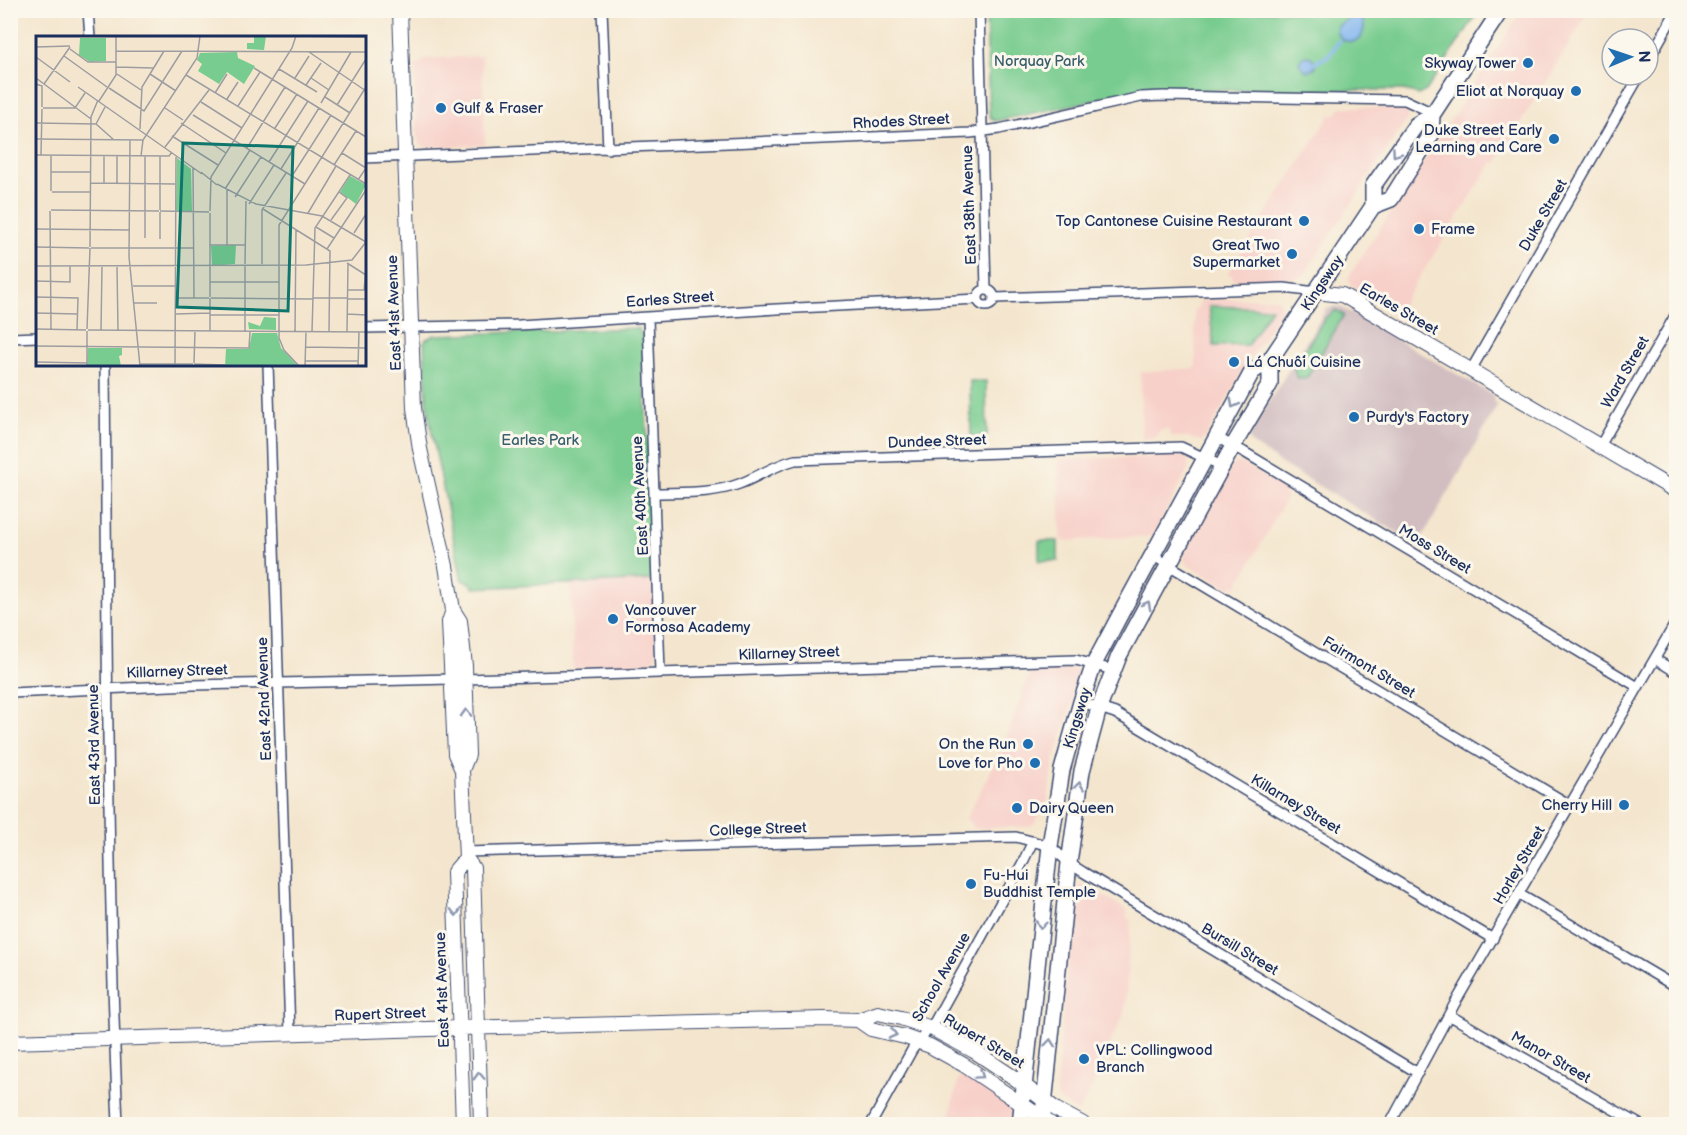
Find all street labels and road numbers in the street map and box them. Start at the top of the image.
street label: Rhodes Street [852,109,951,134]
street label: East 38th Avenue [958,145,981,265]
street label: Duke Street [1515,175,1572,255]
street label: Kingsway [1297,252,1348,315]
street label: East 41st Avenue [383,255,406,371]
street label: Earles Street [1356,279,1442,340]
street label: Earles Street [625,287,715,312]
street label: Ward Street [1597,333,1654,412]
street label: Dundee Street [887,430,987,453]
street label: East 40th Avenue [628,436,653,556]
street label: Moss Street [1395,520,1475,579]
street label: Fairmont Street [1319,632,1419,703]
street label: East 42nd Avenue [253,637,276,761]
street label: Killarney Street [738,642,841,665]
street label: Killarney Street [126,660,229,683]
street label: East 43rd Avenue [84,684,105,806]
street label: Kingsway [1059,685,1096,751]
street label: Killarney Street [1247,770,1345,839]
street label: College Street [709,818,807,841]
street label: Horley Street [1489,822,1550,908]
street label: Bursill Street [1198,919,1282,980]
street label: School Avenue [908,929,975,1025]
street label: East 41st Avenue [431,932,454,1048]
street label: Rupert Street [334,1003,427,1026]
street label: Rupert Street [940,1010,1028,1073]
street label: Manor Street [1508,1027,1594,1088]

